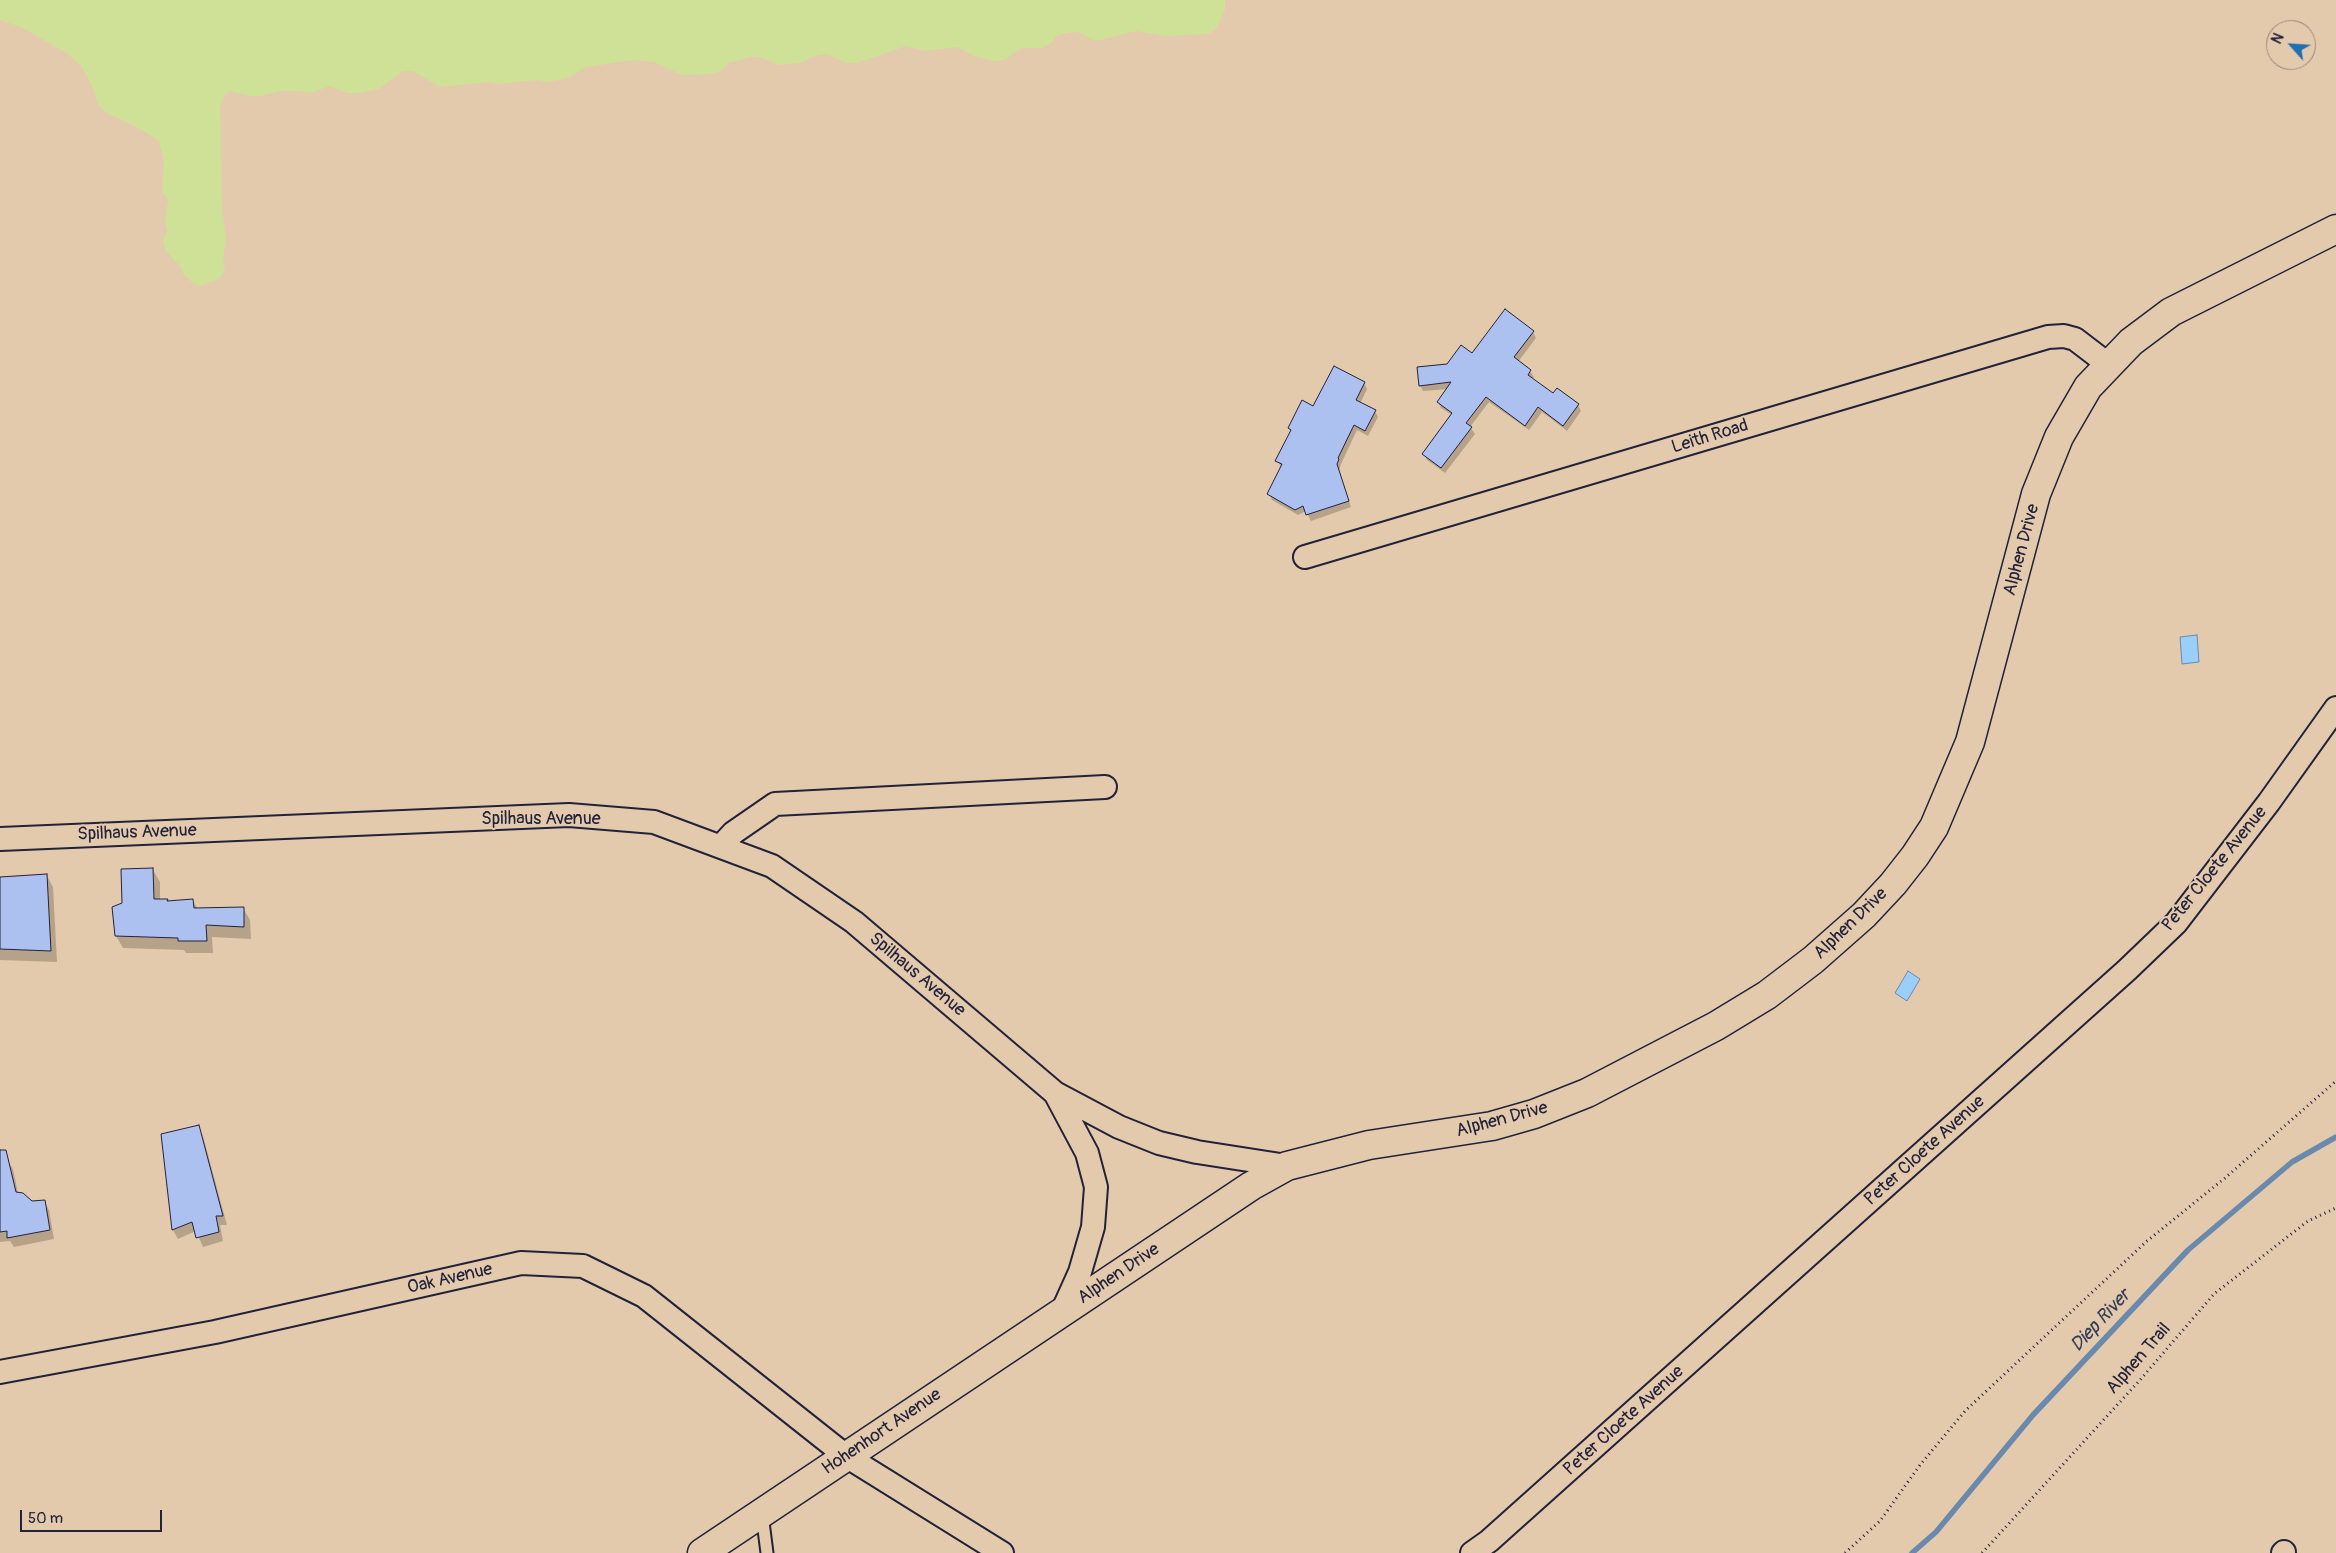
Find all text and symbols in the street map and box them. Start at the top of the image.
north arrow [2266,20,2316,70]
text: N [2268,31,2288,47]
street label: Leith Road [1669,415,1751,459]
street label: Alphen Drive [1999,502,2045,598]
street label: Peter Cloete Avenue [2158,802,2272,936]
street label: Spilhaus Avenue [481,808,601,830]
street label: Spilhaus Avenue [77,820,197,846]
street label: Alphen Drive [1810,884,1892,964]
street label: Spilhaus Avenue [864,928,970,1022]
street label: Peter Cloete Avenue [1860,1091,1990,1211]
street label: Alphen Drive [1454,1097,1550,1143]
street label: Alphen Drive [1074,1239,1164,1309]
street label: Oak Avenue [405,1259,495,1299]
water label: Diep River [2066,1285,2136,1357]
street label: Alphen Trail [2102,1319,2176,1399]
street label: Peter Cloete Avenue [1559,1361,1689,1481]
street label: Hohenhort Avenue [818,1384,946,1480]
scale bar [22,1500,165,1532]
text: 50 m [28,1509,63,1528]

